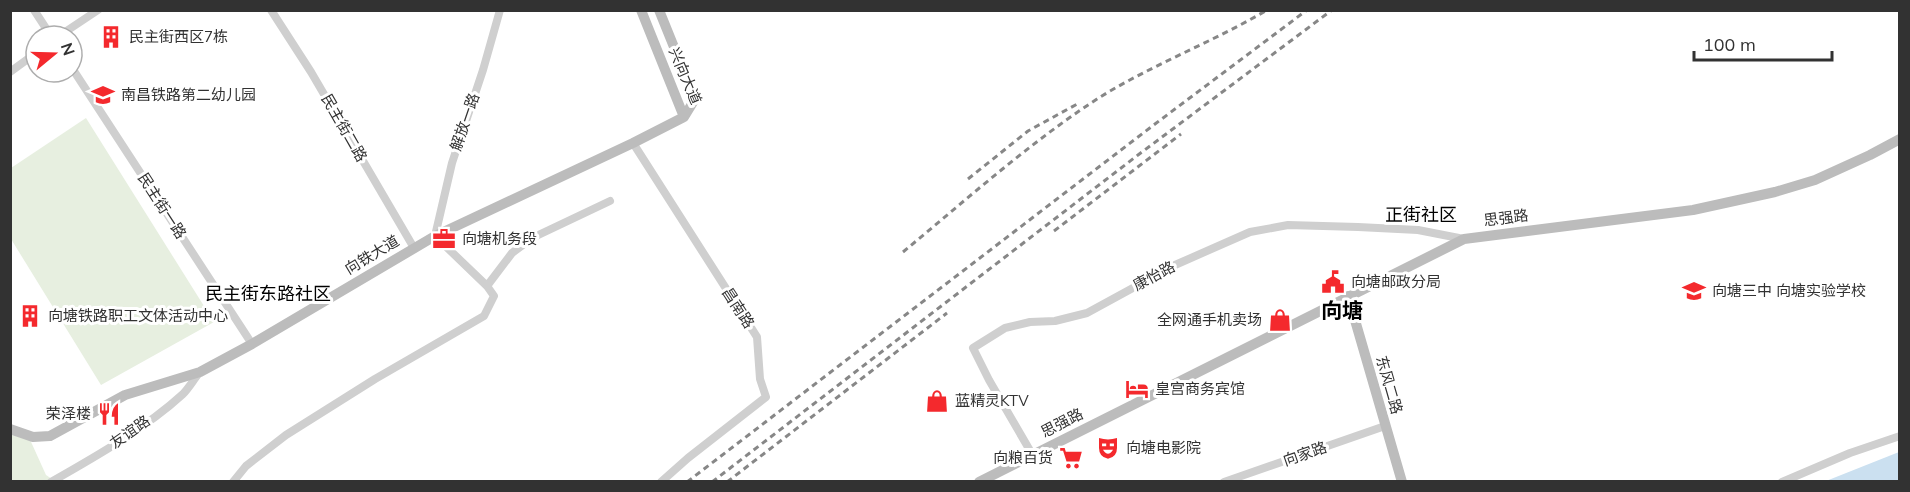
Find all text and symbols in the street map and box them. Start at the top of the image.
north arrow [24,24,84,84]
building icon: 民主街西区7栋 [98,24,124,50]
scale bar [1694,24,1832,62]
place label: 民主街西区7栋 [129,27,228,46]
text: 100 m [1703,33,1756,56]
text: N [57,40,80,58]
street label: 兴向大道 [665,44,706,107]
school or university icon: 南昌铁路第二幼儿园 [90,82,116,108]
place label: 南昌铁路第二幼儿园 [121,85,256,104]
street label: 解放一路 [446,90,483,153]
street label: 民主街二路 [317,91,371,165]
street label: 民主街一路 [134,169,191,242]
district label: 正街社区 [1385,203,1457,226]
street label: 思强路 [1482,205,1529,230]
office icon: 向塘机务段 [431,226,457,252]
place label: 向塘机务段 [462,229,537,248]
street label: 向铁大道 [341,231,402,278]
street label: 康怡路 [1129,257,1178,295]
public building icon: 向塘邮政分局 [1320,269,1346,295]
place label: 向塘邮政分局 [1351,272,1441,291]
school or university icon: 向塘三中 向塘实验学校 [1681,278,1707,304]
place label: 向塘三中 向塘实验学校 [1712,281,1866,300]
district label: 民主街东路社区 [205,282,331,305]
street label: 昌南路 [718,284,759,332]
district label: 向塘 [1321,297,1363,323]
building icon: 向塘铁路职工文体活动中心 [17,303,43,329]
place label: 向塘铁路职工文体活动中心 [48,306,228,325]
shop icon: 全网通手机卖场 [1267,307,1293,333]
place label: 全网通手机卖场 [1157,310,1262,329]
street label: 东风二路 [1372,353,1407,416]
hotel icon: 皇宫商务宾馆 [1124,376,1150,402]
place label: 皇宫商务宾馆 [1155,379,1245,398]
shop icon: 蓝精灵KTV [924,388,950,414]
place label: 蓝精灵KTV [955,391,1029,410]
restaurant icon: 荣泽楼 [96,401,122,427]
place label: 荣泽楼 [46,404,91,423]
street label: 思强路 [1037,404,1086,441]
street label: 友谊路 [106,411,154,452]
theatre icon: 向塘电影院 [1095,435,1121,461]
street label: 向家路 [1280,437,1329,470]
place label: 向塘电影院 [1126,438,1201,457]
supermarket icon: 向粮百货 [1058,445,1084,471]
place label: 向粮百货 [993,448,1053,467]

